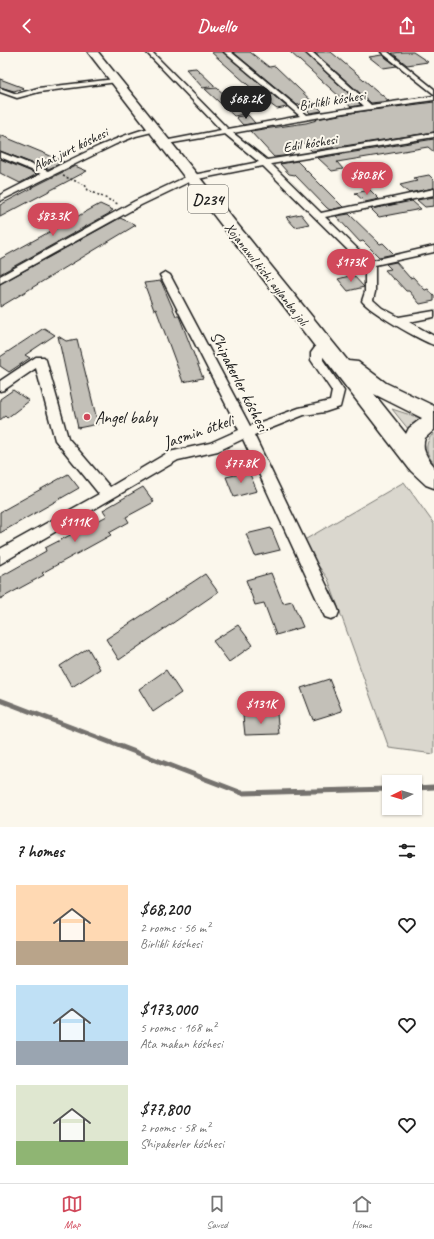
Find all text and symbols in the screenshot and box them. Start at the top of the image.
icon: back [16,15,38,37]
text: Dwello [197,15,237,37]
icon: share [396,15,418,37]
pin: $68.2K [213,86,279,120]
street label: Birlikli kóshesi [298,87,369,114]
text: $68.2K [230,91,262,107]
street label: Abat jurt kóshesi [30,123,113,175]
street label: Edil kóshesi [282,130,341,156]
pin: $80.8K [334,162,400,196]
text: $80.8K [351,167,383,183]
road number: D234 [188,185,228,213]
pin: $83.3K [20,203,86,237]
text: $83.3K [37,208,69,224]
street label: Xojanawıl kishi aylanba jolı [221,219,313,330]
pin: $173K [323,249,379,283]
text: $173K [336,254,366,270]
street label: Shipakerler kóshesi [205,328,275,436]
place label: Angel baby [95,407,158,428]
street label: Jasmin ótkeli [159,409,238,454]
marker: Angel baby [82,412,92,422]
pin: $77.8K [208,450,274,484]
text: $77.8K [225,455,257,471]
pin: $111K [47,509,103,543]
text: $111K [60,514,90,530]
pin: $131K [233,691,289,725]
text: $131K [246,696,276,712]
north arrow [382,775,422,815]
map controls [382,775,422,815]
icon: filters [396,840,418,862]
text: 7 homes [16,841,64,862]
text: $68,200 [140,899,190,920]
icon: home [48,901,96,949]
icon: heart [396,914,418,936]
text: 2 rooms · 56 m² [140,920,210,936]
text: Birlikli kóshesi [140,936,202,952]
text: $173,000 [140,999,197,1020]
icon: home [48,1001,96,1049]
icon: heart [396,1014,418,1036]
text: 5 rooms · 168 m² [140,1020,216,1036]
text: Ata makan kóshesi [140,1036,223,1052]
text: $77,800 [140,1099,189,1120]
icon: home [48,1101,96,1149]
icon: heart [396,1114,418,1136]
text: 2 rooms · 58 m² [140,1120,210,1136]
text: Shipakerler kóshesi [140,1136,224,1152]
tab: Map [61,1193,83,1231]
tab: Saved [206,1193,228,1231]
tab: Home [351,1193,373,1231]

